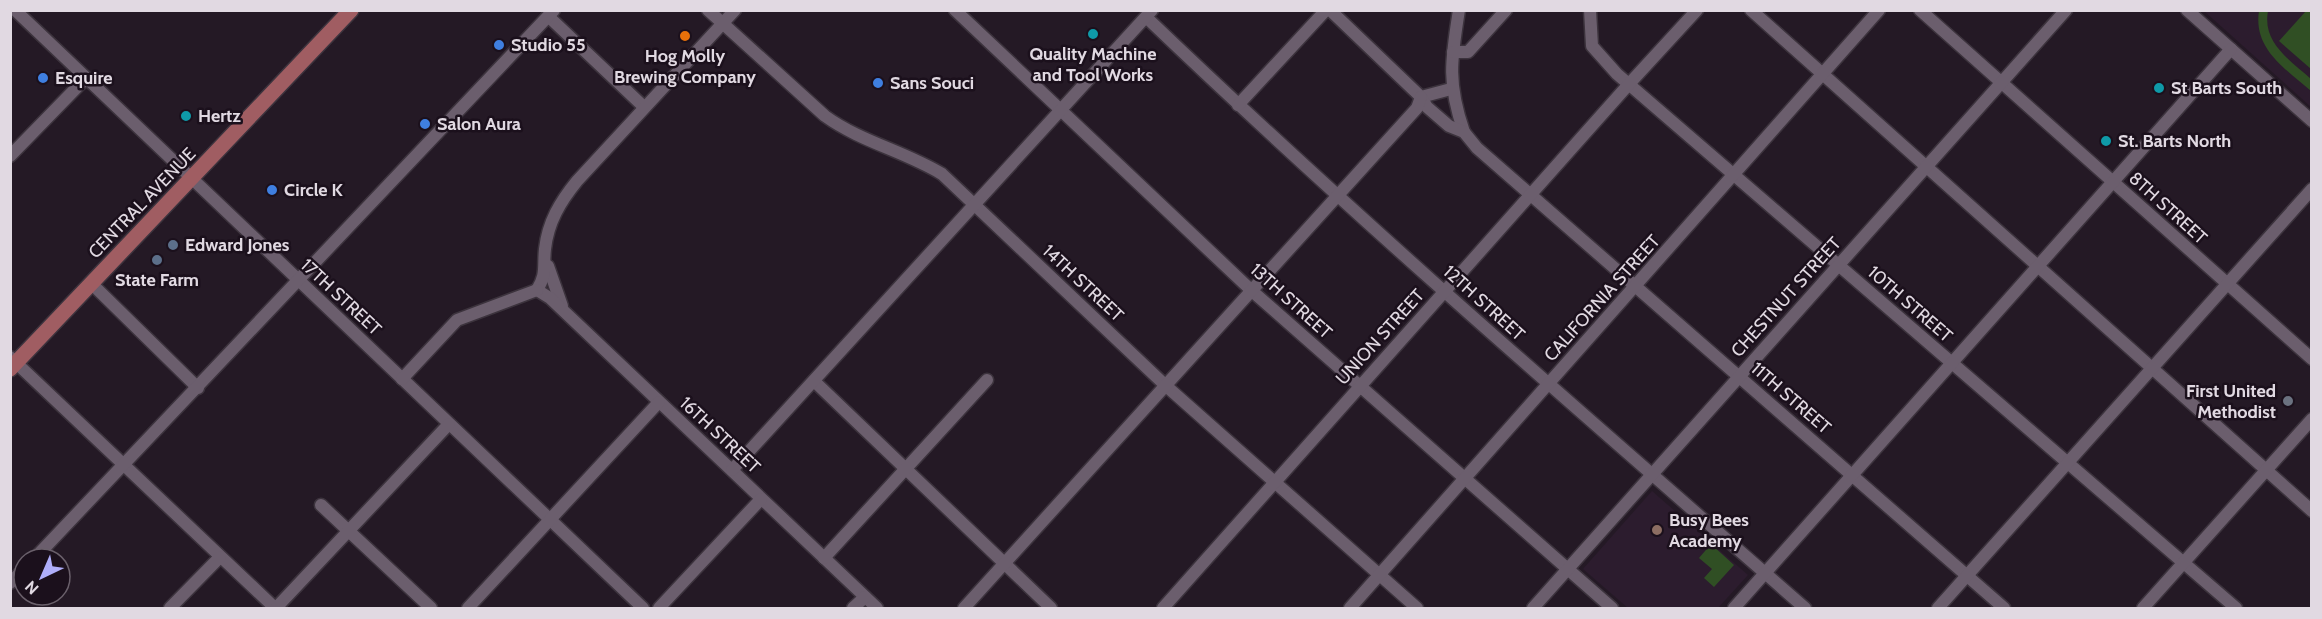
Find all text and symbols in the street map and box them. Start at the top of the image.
marker: Quality Machine and Tool Works [1086,27,1100,41]
marker: Hog Molly Brewing Company [678,29,692,43]
place label: Studio 55 [511,34,586,56]
marker: Studio 55 [492,38,506,52]
place label: Quality Machine and Tool Works [1030,43,1156,86]
place label: Hog Molly Brewing Company [614,45,756,88]
place label: Esquire [55,67,112,89]
marker: Esquire [36,71,50,85]
place label: Sans Souci [890,72,974,94]
marker: Sans Souci [871,76,885,90]
place label: St Barts South [2171,77,2282,99]
marker: St Barts South [2152,81,2166,95]
place label: Hertz [198,105,241,127]
marker: Hertz [179,109,193,123]
place label: Salon Aura [437,113,521,135]
marker: Salon Aura [418,117,432,131]
place label: St. Barts North [2118,130,2231,152]
marker: St. Barts North [2099,134,2113,148]
street label: CENTRAL AVENUE [84,143,200,263]
street label: 8TH STREET [2124,167,2212,249]
place label: Circle K [284,179,344,201]
marker: Circle K [265,183,279,197]
street label: CALIFORNIA STREET [1539,230,1665,366]
street label: CHESTNUT STREET [1726,232,1846,361]
place label: Edward Jones [185,234,290,256]
marker: Edward Jones [166,238,180,252]
street label: 14TH STREET [1038,240,1128,326]
marker: State Farm [150,253,164,267]
street label: 17TH STREET [296,254,386,340]
street label: 13TH STREET [1246,259,1337,344]
street label: 12TH STREET [1439,261,1530,346]
street label: 10TH STREET [1863,261,1957,347]
place label: State Farm [115,269,199,291]
street label: UNION STREET [1331,284,1429,389]
street label: 11TH STREET [1747,357,1836,439]
place label: First United Methodist [2186,380,2276,423]
street label: 16TH STREET [675,392,765,478]
marker: First United Methodist [2281,394,2295,408]
place label: Busy Bees Academy [1669,509,1749,552]
marker: Busy Bees Academy [1650,523,1664,537]
north arrow [12,547,72,607]
text: N [21,577,43,598]

